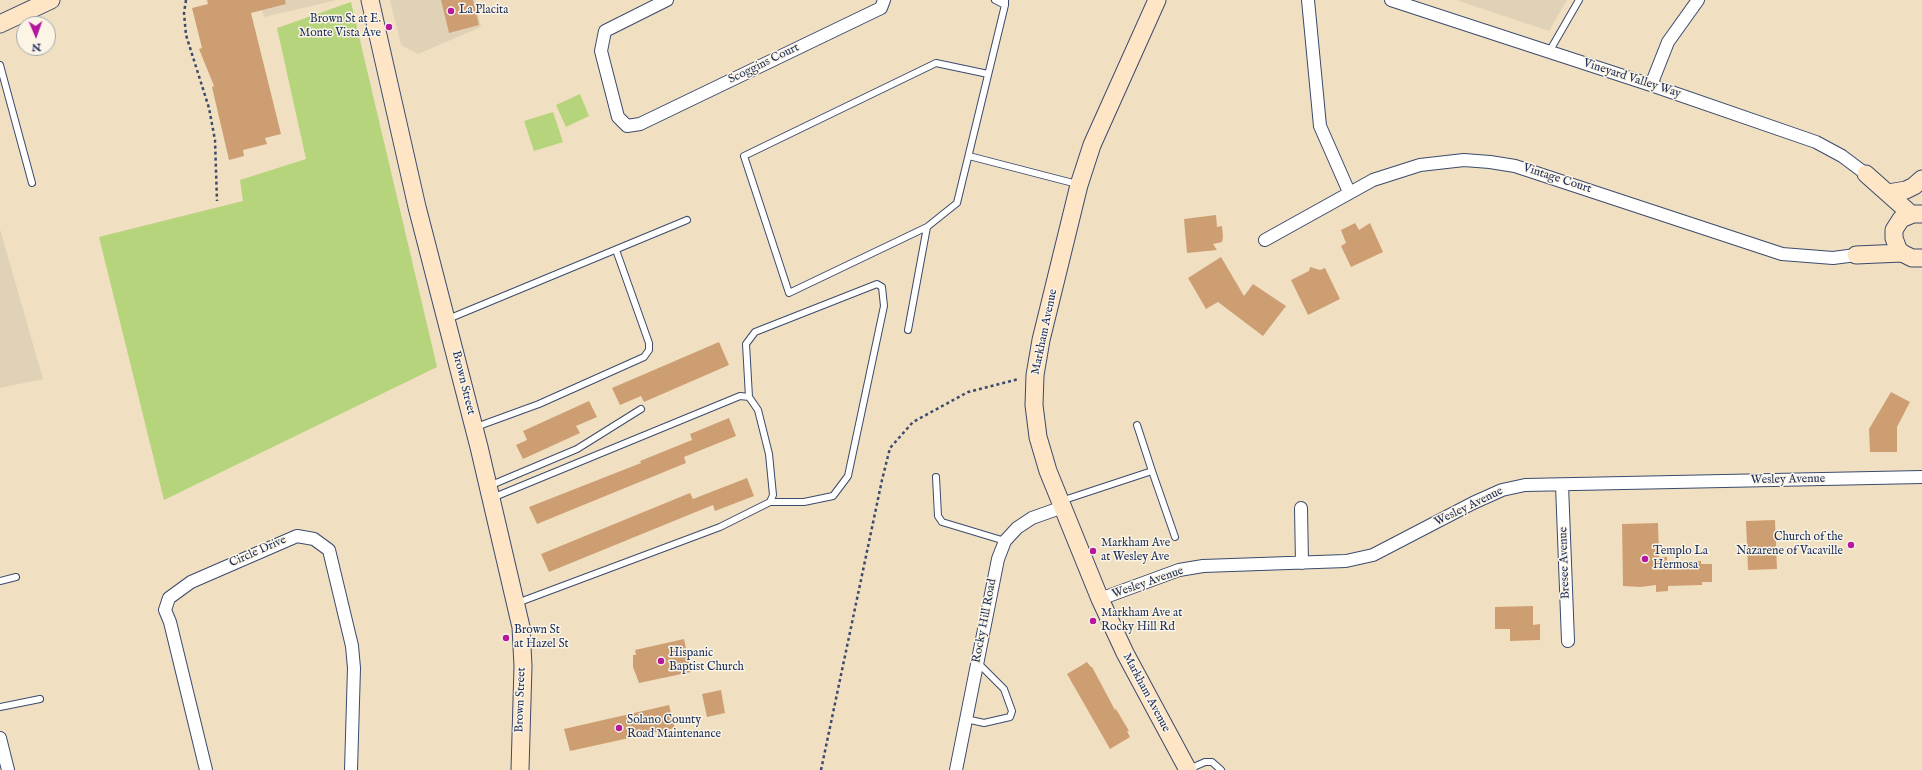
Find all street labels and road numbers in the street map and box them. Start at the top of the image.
street label: Scoggins Court [726,41,802,87]
street label: Vineyard Valley Way [1581,56,1683,102]
street label: Vintage Court [1521,161,1593,197]
street label: Markham Avenue [1029,288,1061,376]
street label: Brown Street [448,350,478,416]
street label: Wesley Avenue [1751,472,1825,488]
street label: Wesley Avenue [1432,484,1506,530]
street label: Bresee Avenue [1557,527,1573,599]
street label: Circle Drive [227,533,289,571]
street label: Wesley Avenue [1110,564,1186,602]
street label: Rocky Hill Road [970,578,1000,664]
street label: Markham Avenue [1119,651,1173,735]
street label: Brown Street [513,667,529,733]

